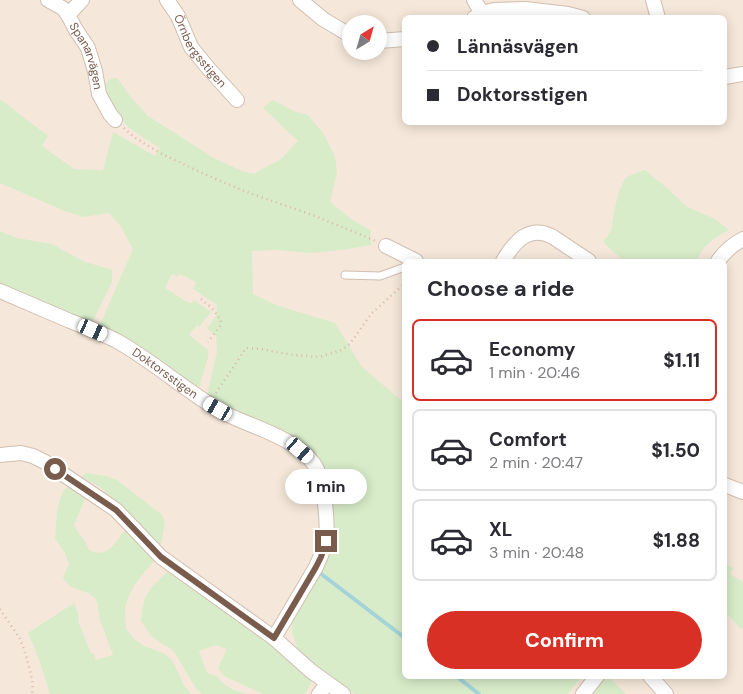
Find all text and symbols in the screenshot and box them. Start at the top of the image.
street label: Örnbergsstigen [170,12,230,91]
north arrow [342,15,388,60]
map controls [342,15,387,60]
street label: Spanarvägen [65,20,106,91]
text: Lännäsvägen [457,34,578,59]
text: Doktorsstigen [457,82,588,107]
text: Choose a ride [427,274,575,303]
car [76,317,109,343]
text: Economy [489,337,576,362]
icon: car [429,338,474,383]
street label: Doktorsstigen [129,344,201,402]
text: $1.11 [663,348,700,373]
text: 1 min · 20:46 [489,362,580,383]
car [201,395,234,423]
text: Comfort [489,427,567,452]
icon: car [429,428,474,473]
car [283,434,316,466]
text: $1.50 [651,438,700,463]
text: 2 min · 20:47 [489,452,583,473]
route start [44,458,66,480]
callout: 1 min [285,468,367,504]
text: 1 min [306,476,346,497]
text: XL [489,517,512,542]
icon: car [429,518,474,563]
text: $1.88 [652,528,700,553]
route end [315,530,337,552]
text: 3 min · 20:48 [489,542,584,563]
button: Confirm [427,611,702,669]

